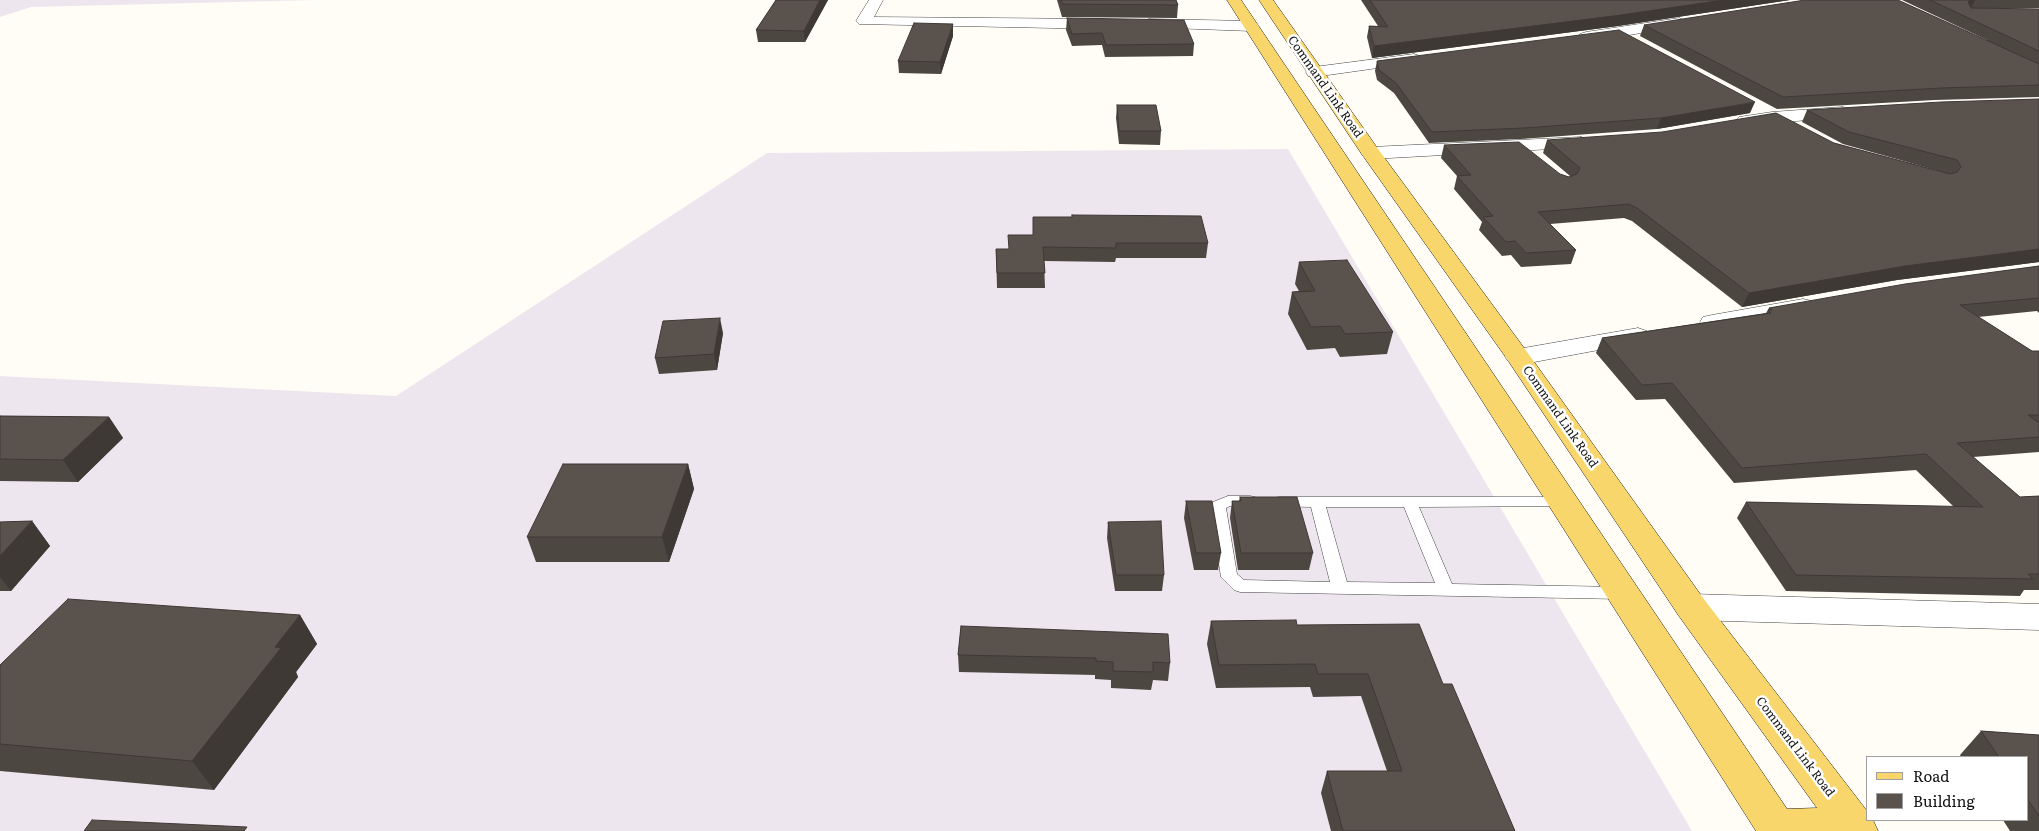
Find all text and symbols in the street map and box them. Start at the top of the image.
street label: Command Link Road [1284,33,1366,141]
street label: Command Link Road [1519,363,1601,471]
street label: Command Link Road [1753,694,1837,800]
legend [1866,756,2029,821]
text: Road [1913,764,1949,787]
text: Building [1913,789,1975,812]

